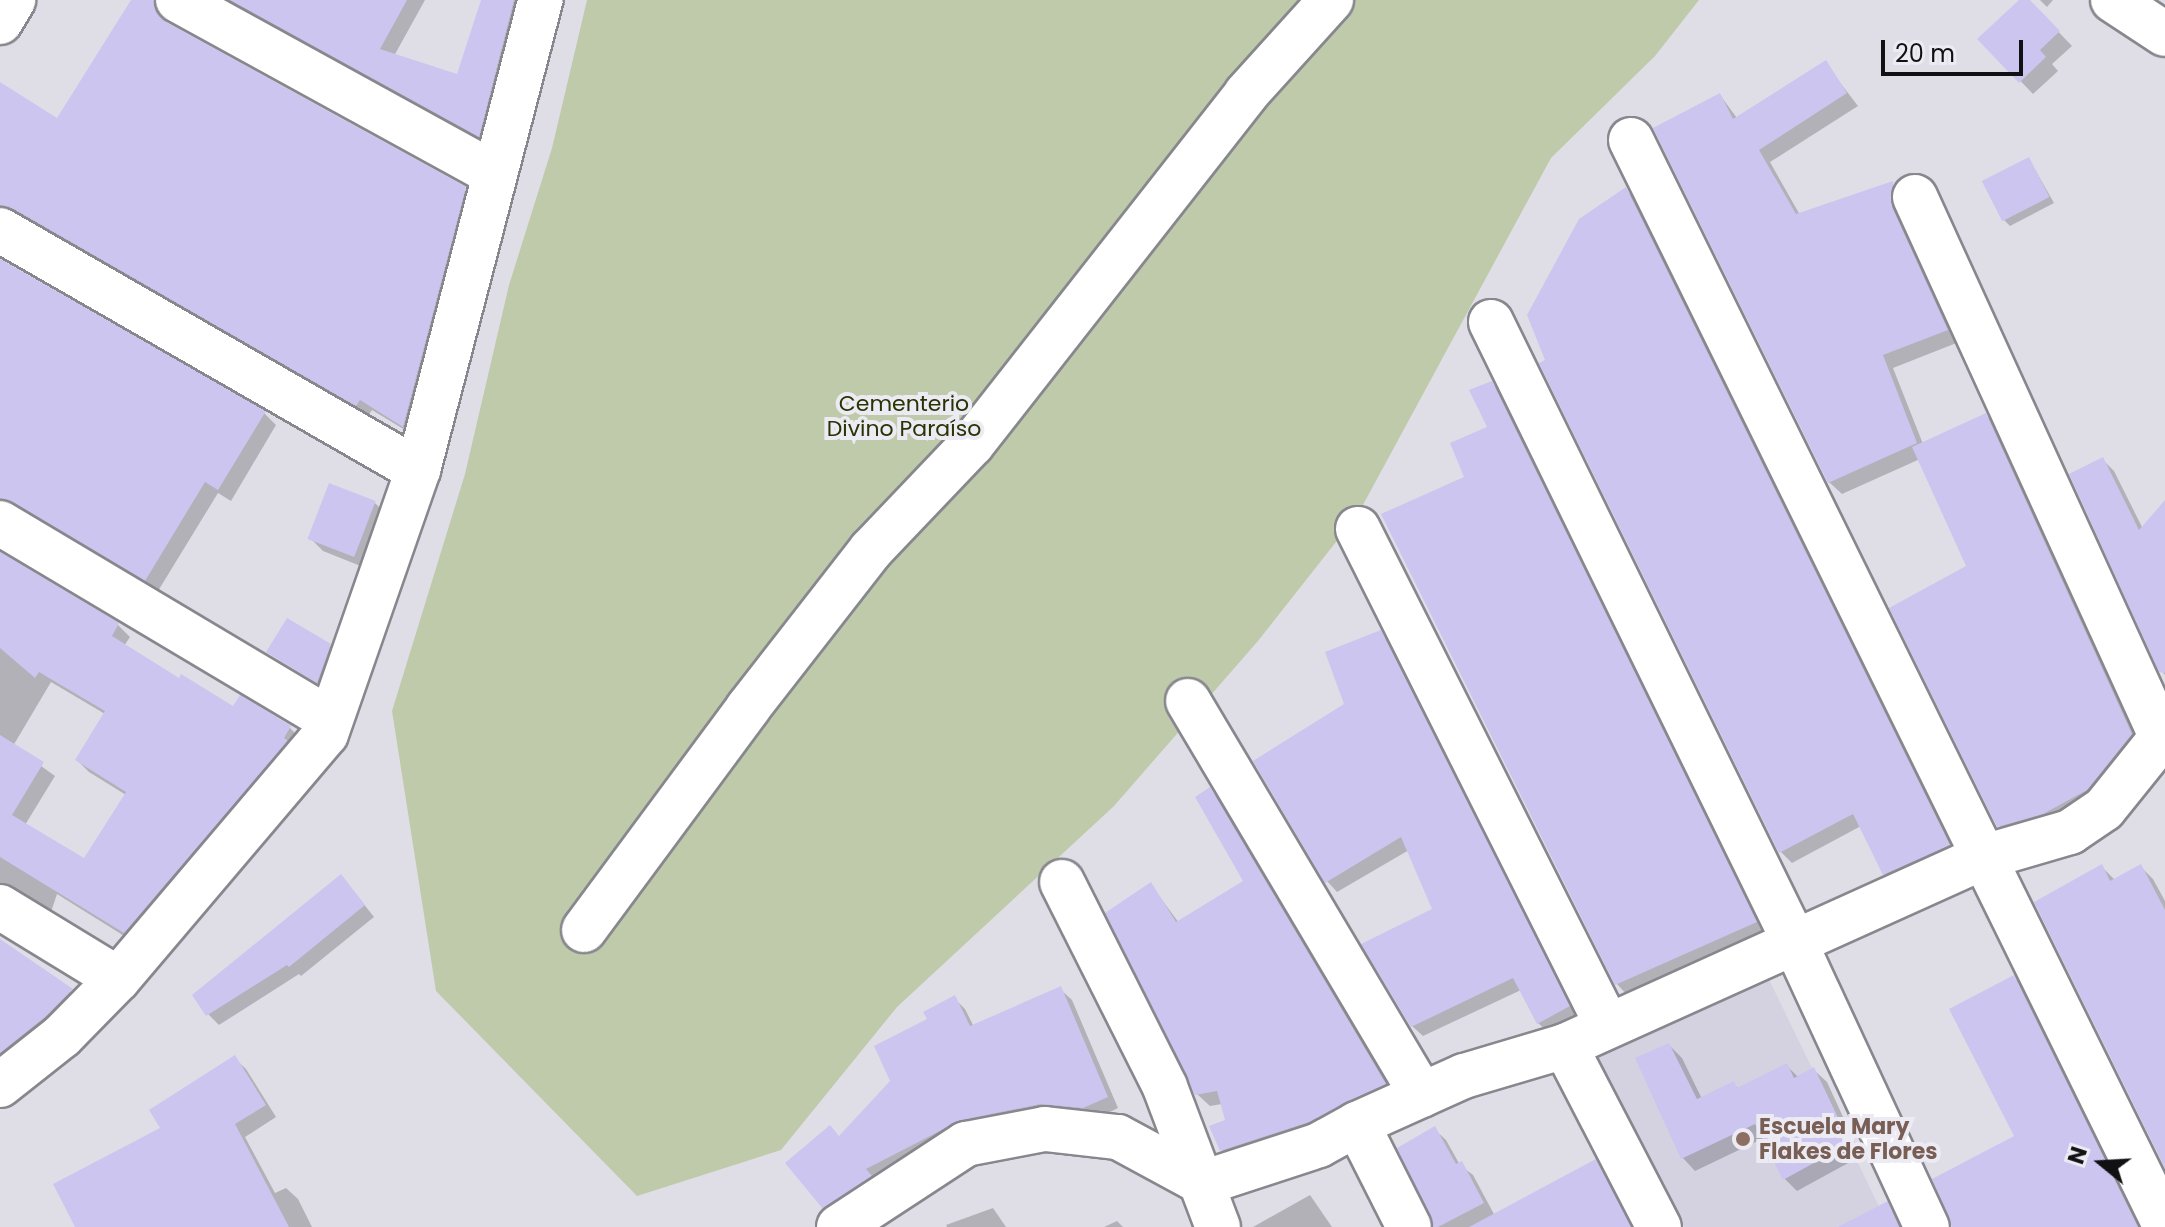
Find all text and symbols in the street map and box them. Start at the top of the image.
scale bar [1885,24,2027,74]
text: 20 m [1895,37,1955,70]
park label: Cementerio Divino Paraíso [827,390,981,442]
place label: Escuela Mary Flakes de Flores [1759,1113,1937,1164]
north arrow [2061,1123,2141,1203]
marker: Escuela Mary Flakes de Flores [1734,1130,1752,1148]
text: N [2060,1143,2095,1168]

